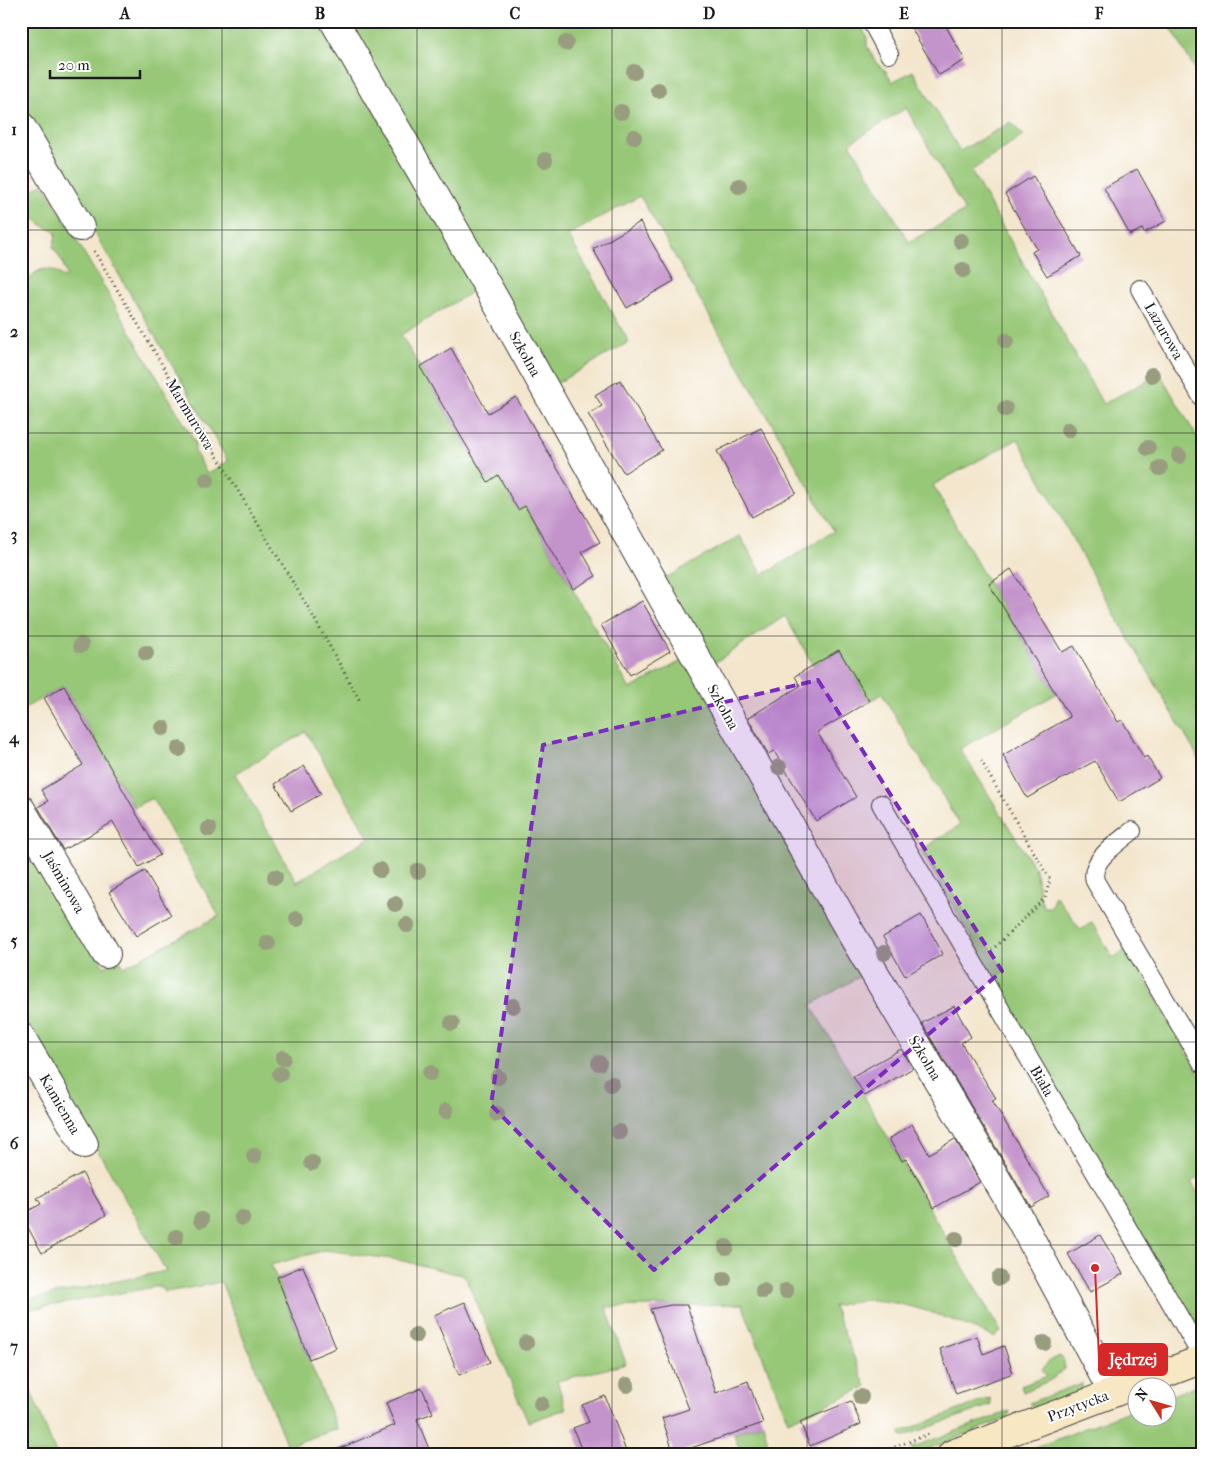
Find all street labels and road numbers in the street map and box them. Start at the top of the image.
street label: Lazurowa [1141,299,1188,364]
street label: Szkolna [505,328,545,381]
street label: Marmurowa [162,375,219,454]
street label: Szkolna [703,681,743,734]
street label: Jaśminowa [39,847,89,917]
street label: Szkolna [905,1032,946,1085]
street label: Biała [1026,1063,1058,1100]
street label: Kamienna [36,1071,85,1138]
street label: Przytycka [1045,1386,1112,1426]

